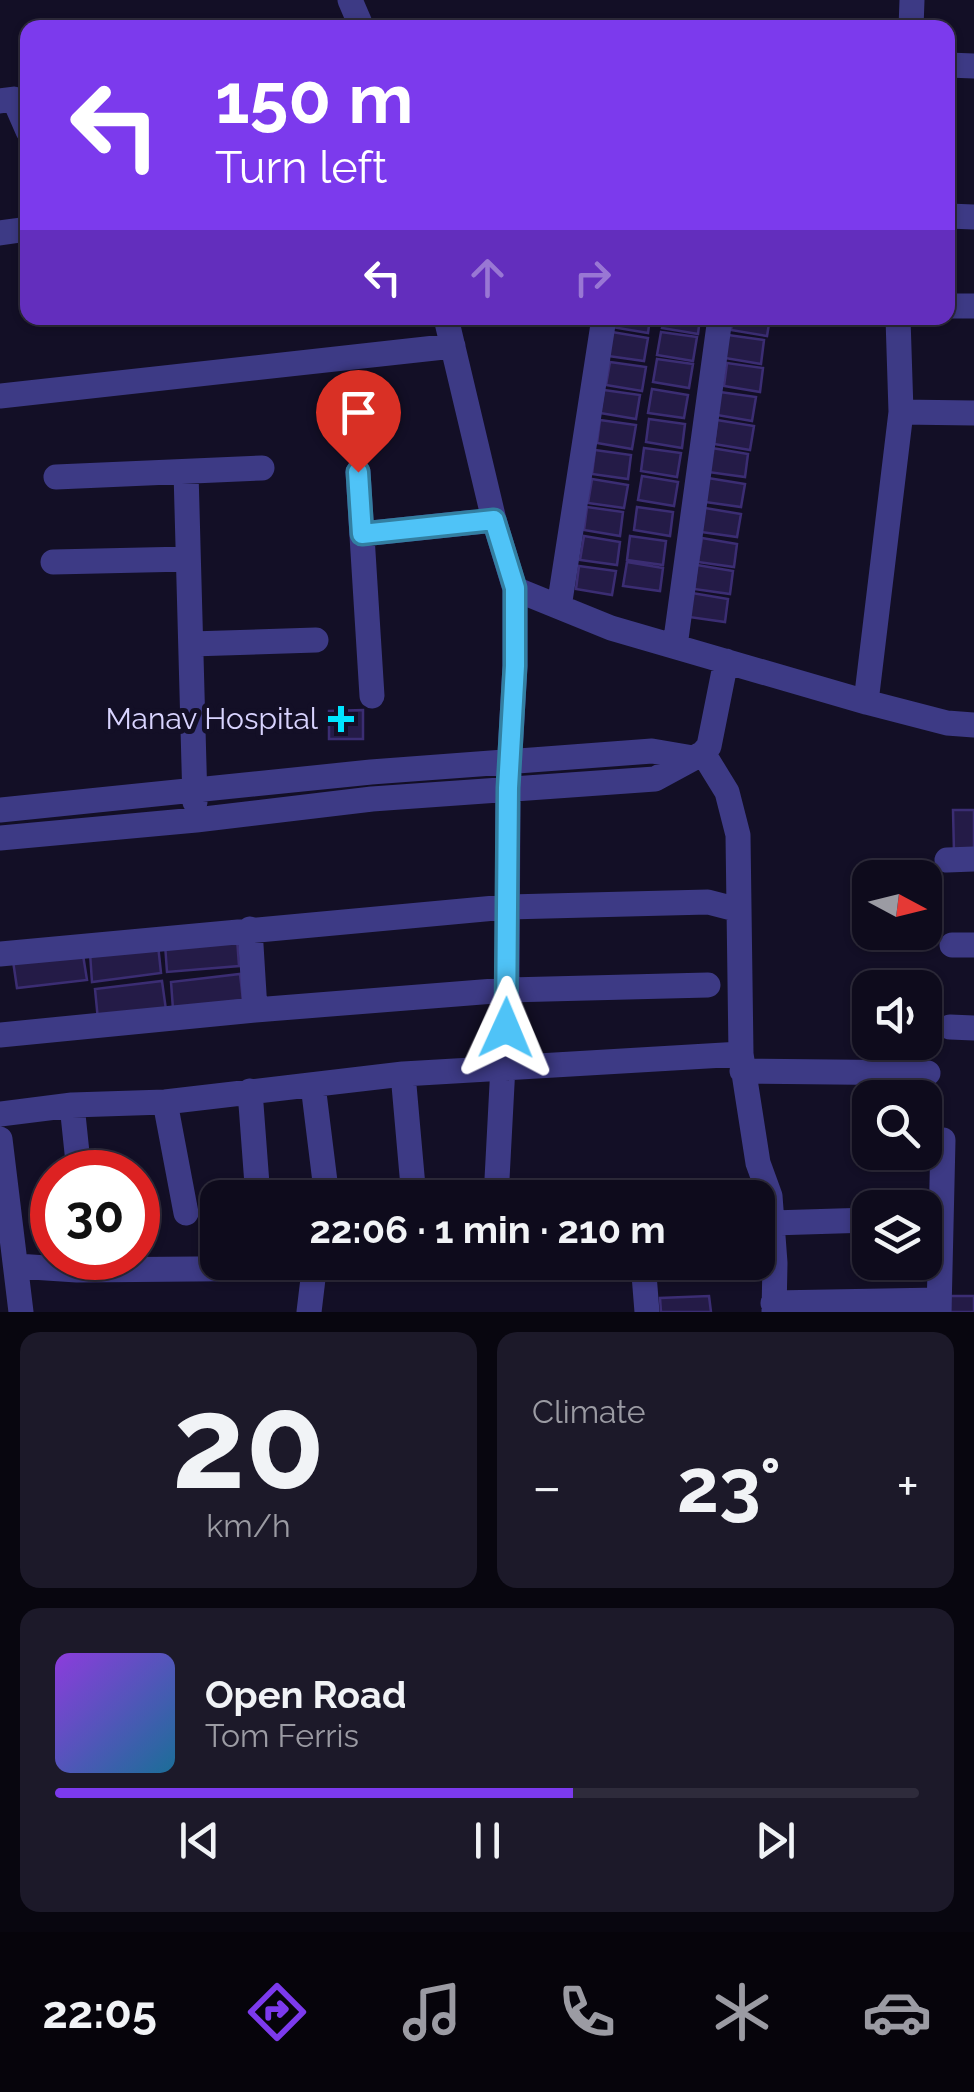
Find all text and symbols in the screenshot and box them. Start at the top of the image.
text: 150 m [215,57,413,139]
icon: left [50,60,180,190]
text: Turn left [215,141,387,194]
icon: left [355,250,410,305]
icon: ahead [460,250,515,305]
icon: right [565,250,620,305]
pin [316,370,401,473]
icon: arrive [331,385,386,440]
place label: Manav Hospital [105,701,319,736]
marker: Manav Hospital [328,706,354,732]
north arrow [852,860,942,950]
map controls [852,860,942,1280]
button: sound [852,970,942,1060]
position arrow [454,976,558,1080]
button: search [852,1080,942,1170]
speed limit sign: 30 [30,1150,160,1280]
button: layers [852,1190,942,1280]
text: 22:06 · 1 min · 210 m [309,1207,666,1252]
text: 20 [172,1366,325,1518]
text: Climate [532,1393,646,1430]
text: 23° [677,1441,781,1530]
text: − [532,1454,562,1519]
text: + [896,1454,919,1519]
text: km/h [206,1507,291,1544]
text: Open Road [205,1672,406,1717]
text: Tom Ferris [205,1717,359,1754]
icon: previous [172,1813,227,1868]
icon: pause [460,1813,515,1868]
icon: next [748,1813,803,1868]
icon: directions [242,1977,312,2047]
icon: music [397,1977,467,2047]
icon: phone [552,1977,622,2047]
icon: climate [707,1977,777,2047]
icon: car [862,1977,932,2047]
text: 22:05 [42,1986,157,2039]

